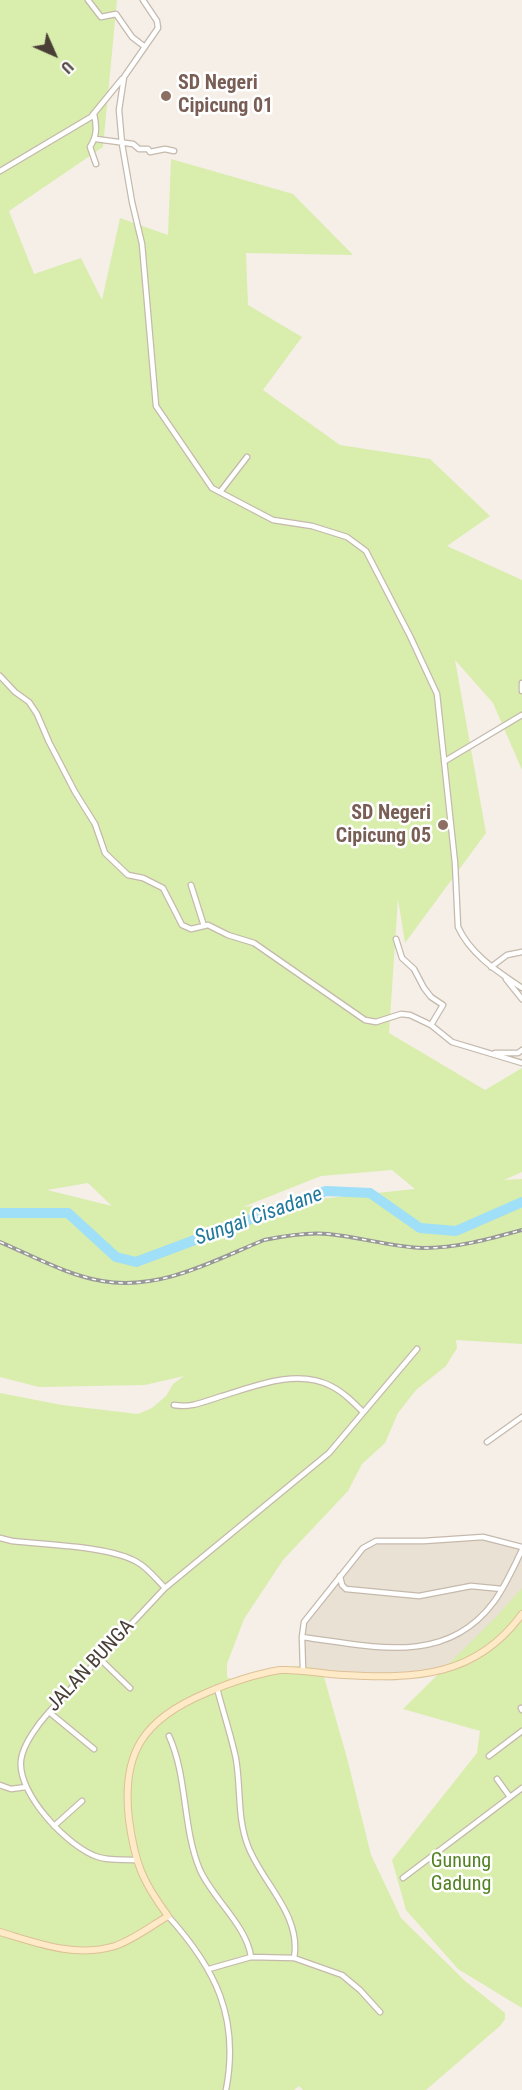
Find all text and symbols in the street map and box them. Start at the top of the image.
north arrow [24,24,84,84]
text: U [57,57,77,77]
place label: SD Negeri Cipicung 01 [178,72,273,119]
marker: SD Negeri Cipicung 01 [159,89,173,103]
place label: SD Negeri Cipicung 05 [336,802,431,849]
marker: SD Negeri Cipicung 05 [436,818,450,832]
water label: Sungai Cisadane [192,1182,326,1252]
street label: JALAN BUNGA [42,1615,140,1717]
park label: Gunung Gadung [431,1850,491,1897]

